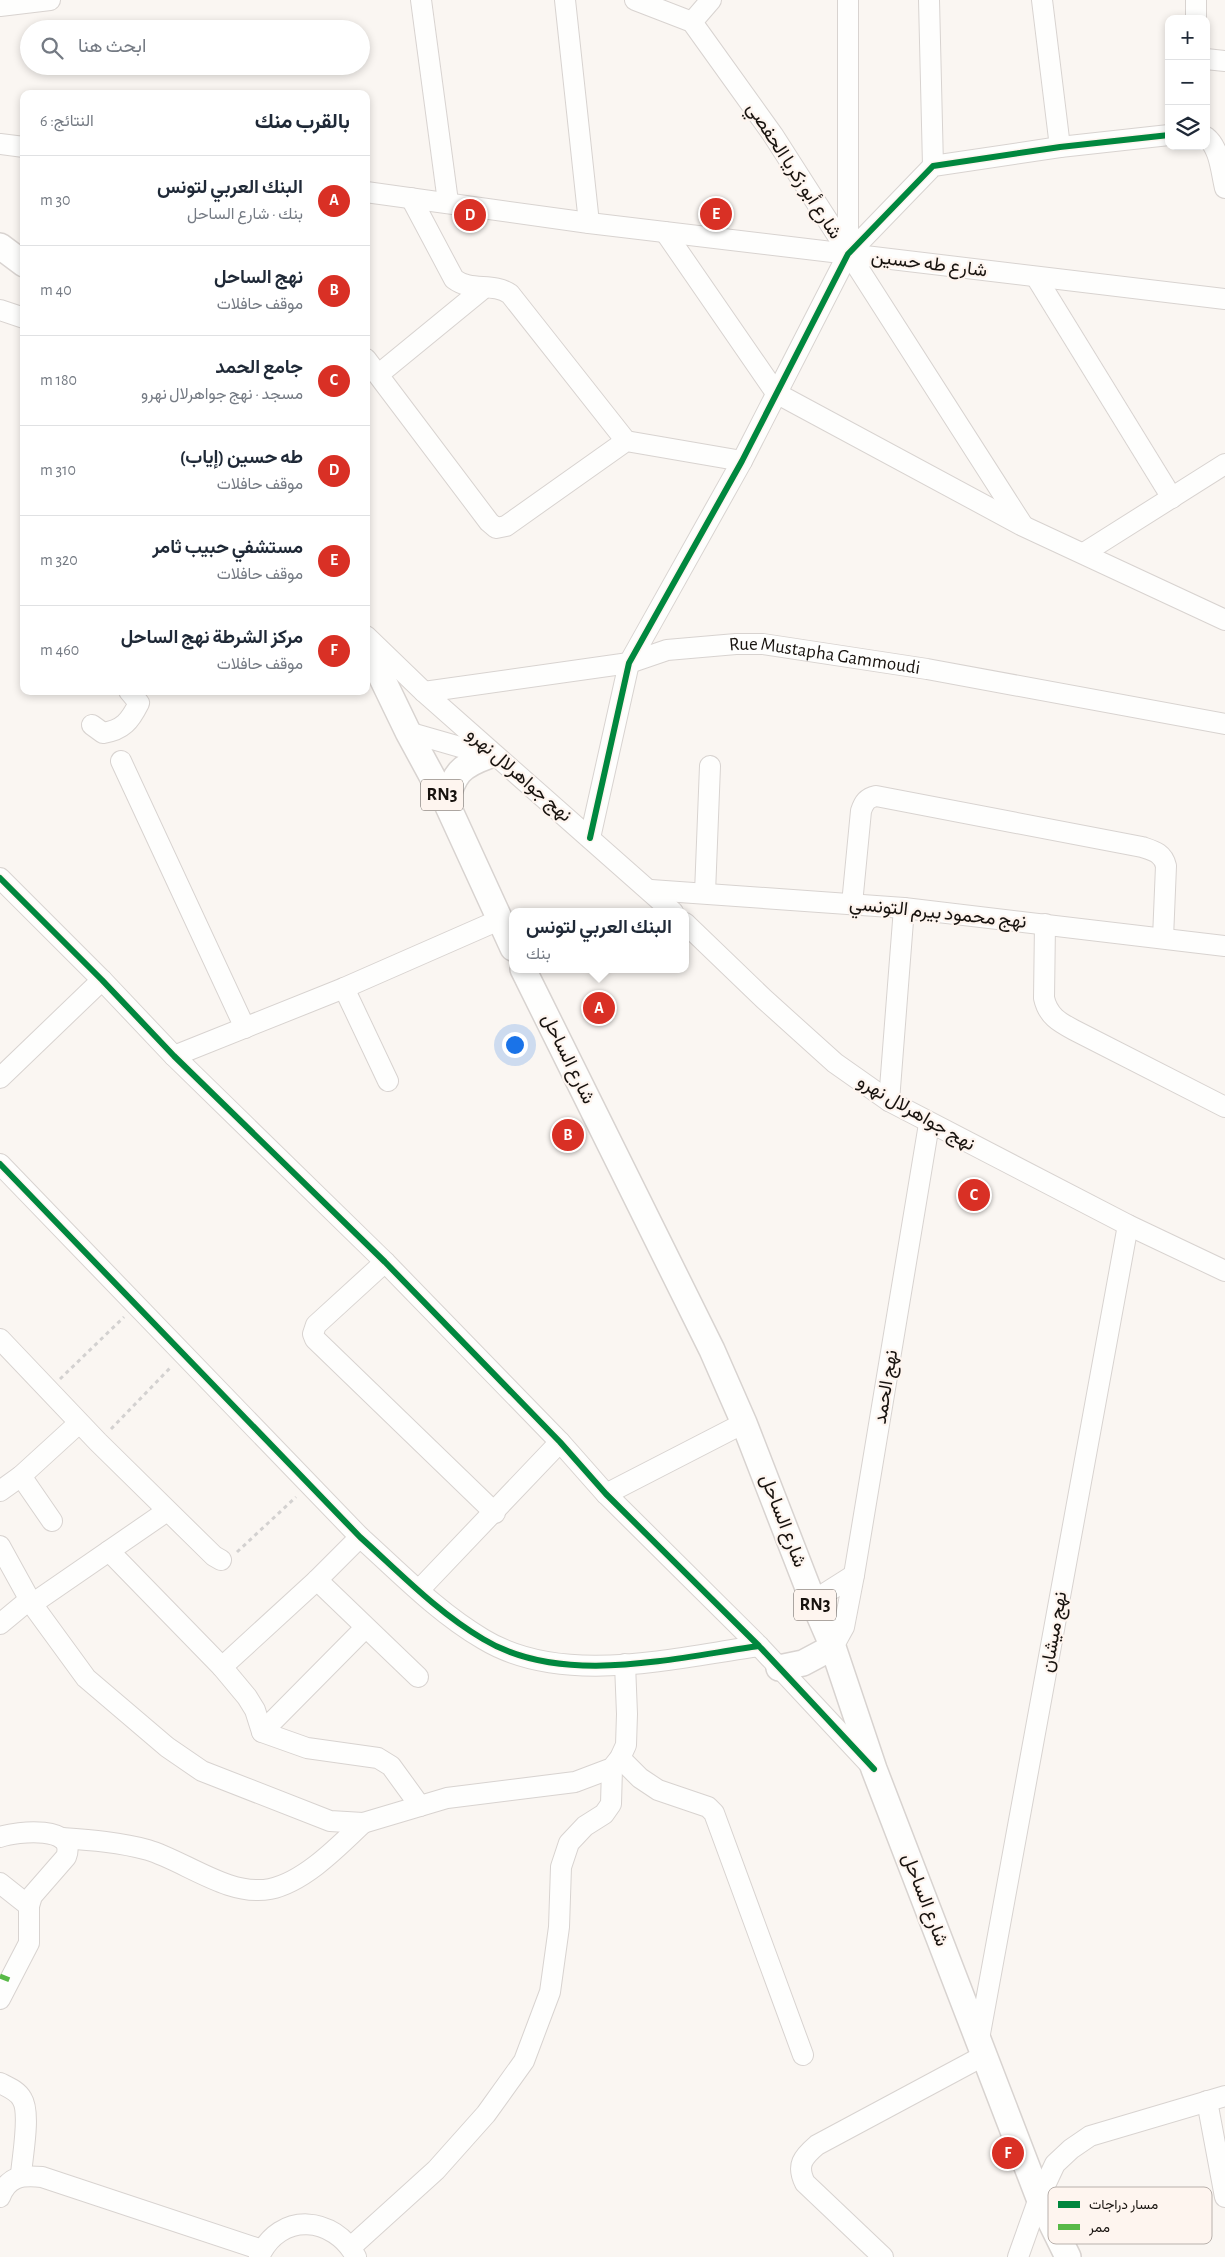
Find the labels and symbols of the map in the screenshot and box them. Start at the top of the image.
street label: شارع أبو زكريا الحفصي [739,98,847,245]
pin: E [700,195,732,233]
pin: D [454,196,486,234]
street label: شارع طه حسين [870,247,988,283]
street label: Rue Mustapha Gammoudi [728,634,922,677]
street label: نهج جواهرلال نهرو [461,724,575,828]
road number: RN3 [421,780,463,810]
street label: نهج محمود بيرم التونسي [848,894,1028,937]
pin: A [583,989,615,1027]
street label: شارع الساحل [536,1011,598,1108]
your location [502,1032,528,1058]
street label: نهج جواهرلال نهرو [852,1072,978,1157]
pin: B [552,1116,584,1154]
pin: C [958,1176,990,1214]
street label: نهج الحمد [871,1349,904,1426]
street label: شارع الساحل [755,1472,809,1571]
road number: RN3 [794,1590,836,1620]
street label: نهج ميشان [1038,1590,1073,1675]
street label: شارع الساحل [897,1851,951,1950]
pin: F [992,2134,1024,2172]
legend [1048,2187,1212,2244]
text: مسار دراجات [1089,2198,1158,2213]
text: ممر [1088,2221,1110,2236]

